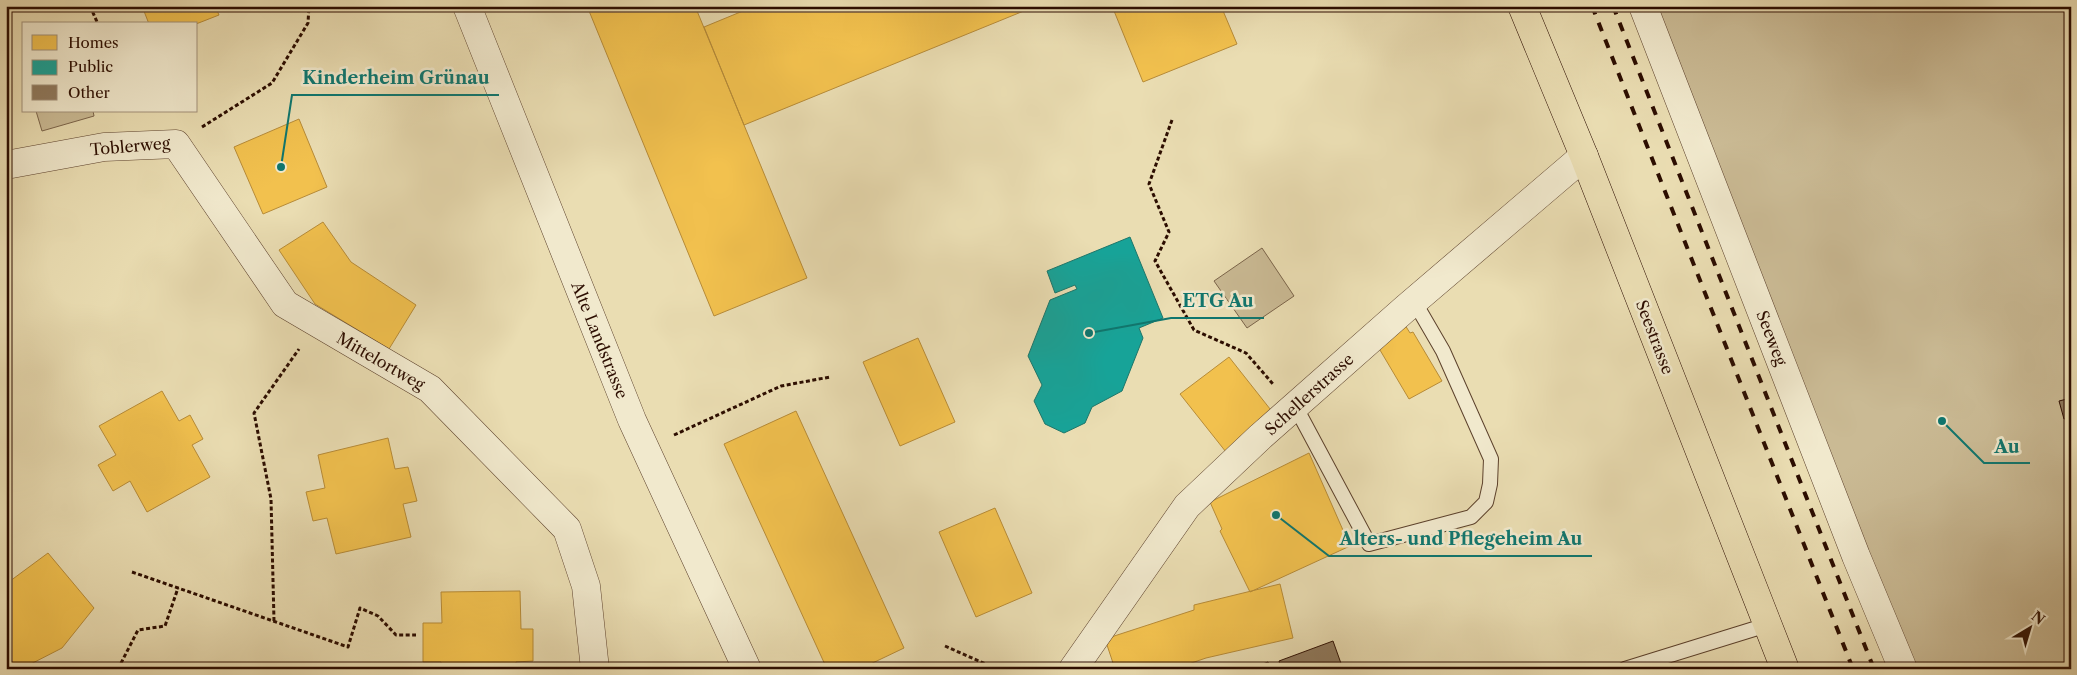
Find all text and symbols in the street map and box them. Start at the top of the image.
legend [22,22,198,112]
text: Homes [68,33,119,52]
text: Public [68,57,113,76]
callout: Kinderheim Grünau [292,62,499,95]
text: Kinderheim Grünau [302,67,490,89]
text: Other [68,83,111,102]
street label: Toblerweg [89,132,172,159]
street label: Alte Landstrasse [567,278,633,402]
callout: ETG Au [1171,285,1264,318]
text: ETG Au [1182,290,1254,312]
street label: Seestrasse [1632,297,1678,377]
street label: Seeweg [1752,308,1792,369]
street label: Mittelortweg [333,328,429,395]
street label: Schellerstrasse [1260,349,1358,439]
callout: Au [1984,430,2030,463]
text: Au [1993,436,2020,458]
callout: Alters- und Pflegeheim Au [1329,523,1592,556]
text: Alters- und Pflegeheim Au [1339,528,1583,550]
north arrow [2004,602,2054,652]
text: N [2028,607,2048,629]

